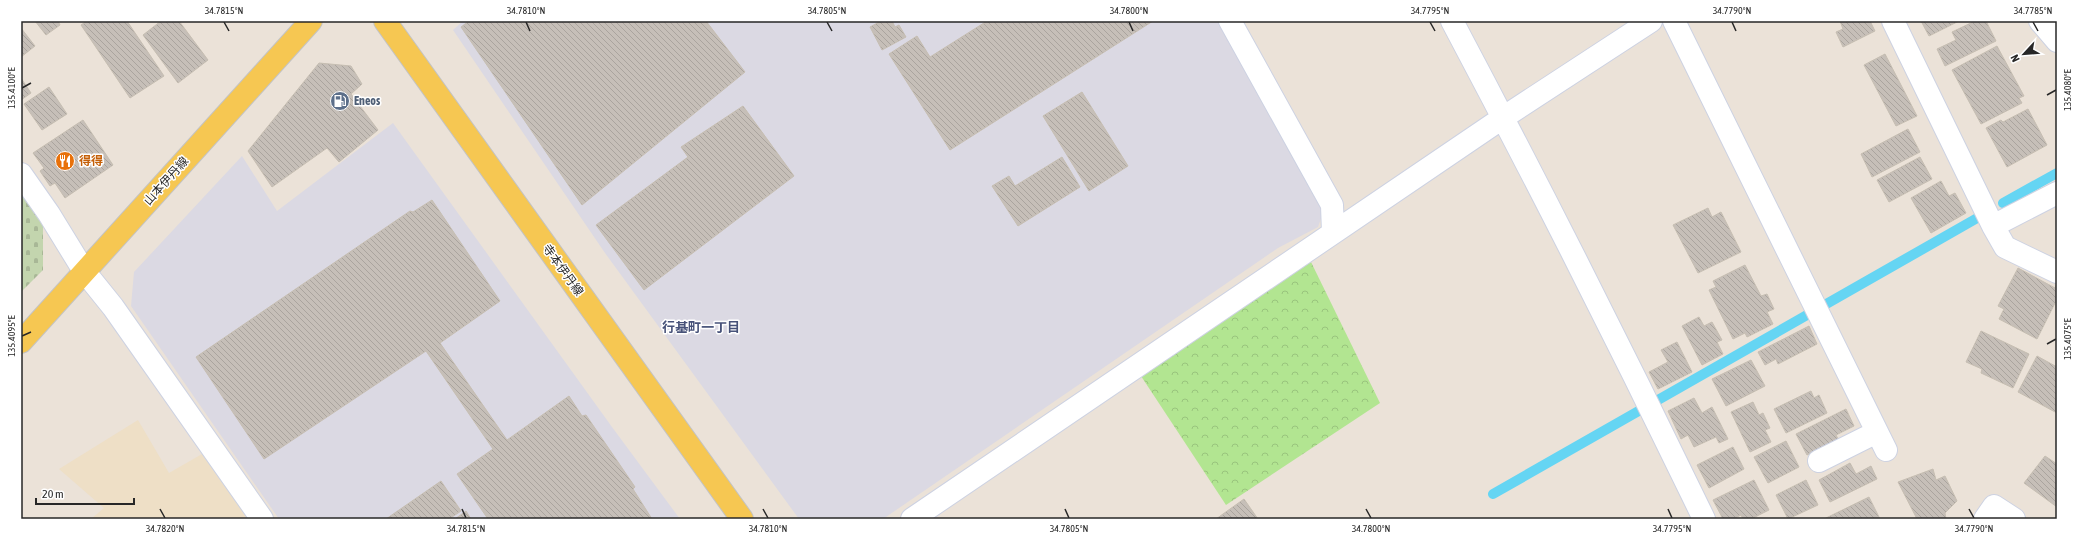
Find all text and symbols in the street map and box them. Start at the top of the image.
text: 34.7815°N [205,5,243,16]
text: 34.7810°N [507,5,545,16]
text: 34.7805°N [808,5,846,16]
text: 34.7800°N [1110,5,1148,16]
text: 34.7795°N [1411,5,1449,16]
text: 34.7790°N [1713,5,1751,16]
text: 34.7785°N [2014,5,2052,16]
north arrow [2004,34,2044,74]
text: N [2008,53,2022,64]
text: 135.4100°E [6,66,17,109]
text: 135.4080°E [2062,68,2073,111]
fuel station icon: Eneos [329,90,351,112]
place label: Eneos [354,94,381,108]
restaurant icon: 得得 [54,150,76,172]
place label: 得得 [79,154,103,168]
street label: 山本伊丹線 [141,154,191,208]
street label: 寺本伊丹線 [540,242,586,298]
text: 135.4095°E [6,314,17,357]
text: 135.4075°E [2062,317,2073,360]
district label: 行基町一丁目 [662,320,740,335]
scale bar [36,480,134,506]
text: 20 m [42,487,64,501]
text: 34.7820°N [146,523,184,534]
text: 34.7815°N [447,523,485,534]
text: 34.7810°N [749,523,787,534]
text: 34.7805°N [1050,523,1088,534]
text: 34.7800°N [1352,523,1390,534]
text: 34.7795°N [1653,523,1691,534]
text: 34.7790°N [1955,523,1993,534]

